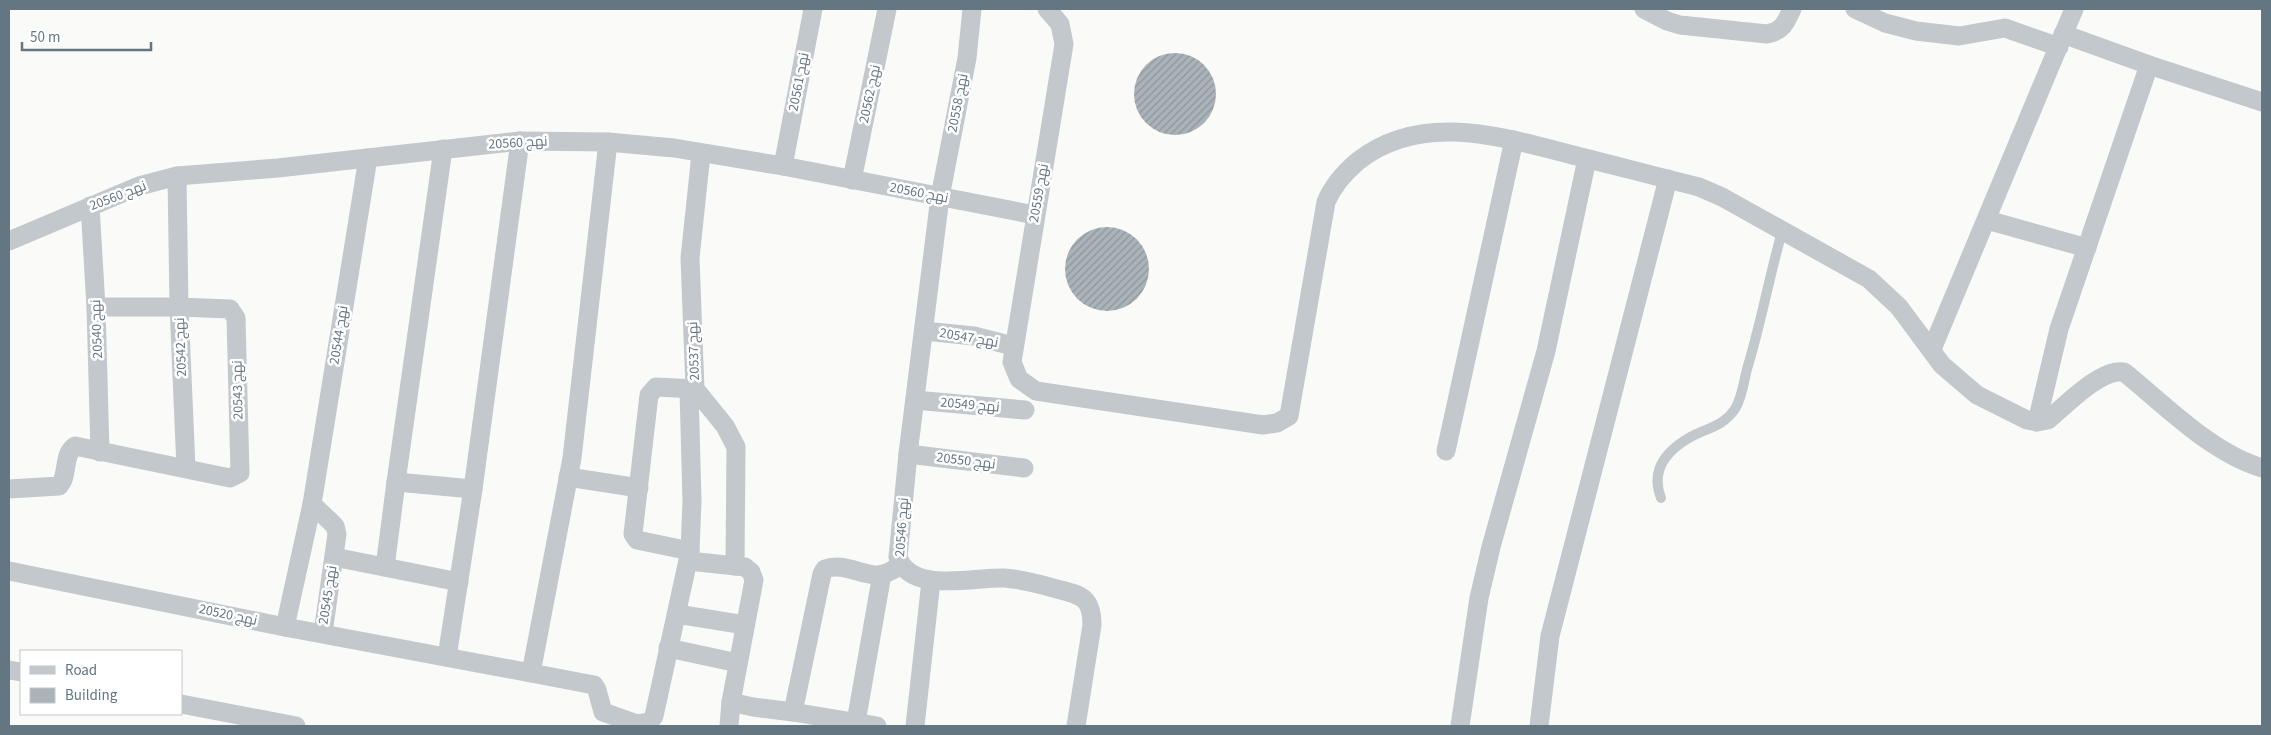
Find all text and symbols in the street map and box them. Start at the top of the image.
scale bar [22,20,151,52]
text: 50 m [30,27,60,48]
street label: نهج 20561 [784,51,814,113]
street label: نهج 20562 [854,63,886,125]
street label: نهج 20558 [943,72,973,134]
street label: نهج 20560 [488,131,548,155]
street label: نهج 20559 [1024,162,1054,224]
street label: نهج 20560 [87,176,149,216]
street label: نهج 20560 [888,178,950,208]
street label: نهج 20540 [86,299,108,359]
street label: نهج 20544 [324,304,354,366]
street label: نهج 20542 [170,317,192,377]
street label: نهج 20537 [683,321,705,381]
street label: نهج 20547 [938,323,1000,353]
street label: نهج 20543 [227,360,249,420]
street label: نهج 20549 [940,392,1000,418]
street label: نهج 20550 [935,447,997,475]
street label: نهج 20546 [890,497,914,557]
street label: نهج 20545 [313,564,343,626]
street label: نهج 20520 [197,599,259,631]
legend [20,650,182,715]
text: Road [65,660,97,681]
text: Building [65,685,118,706]

